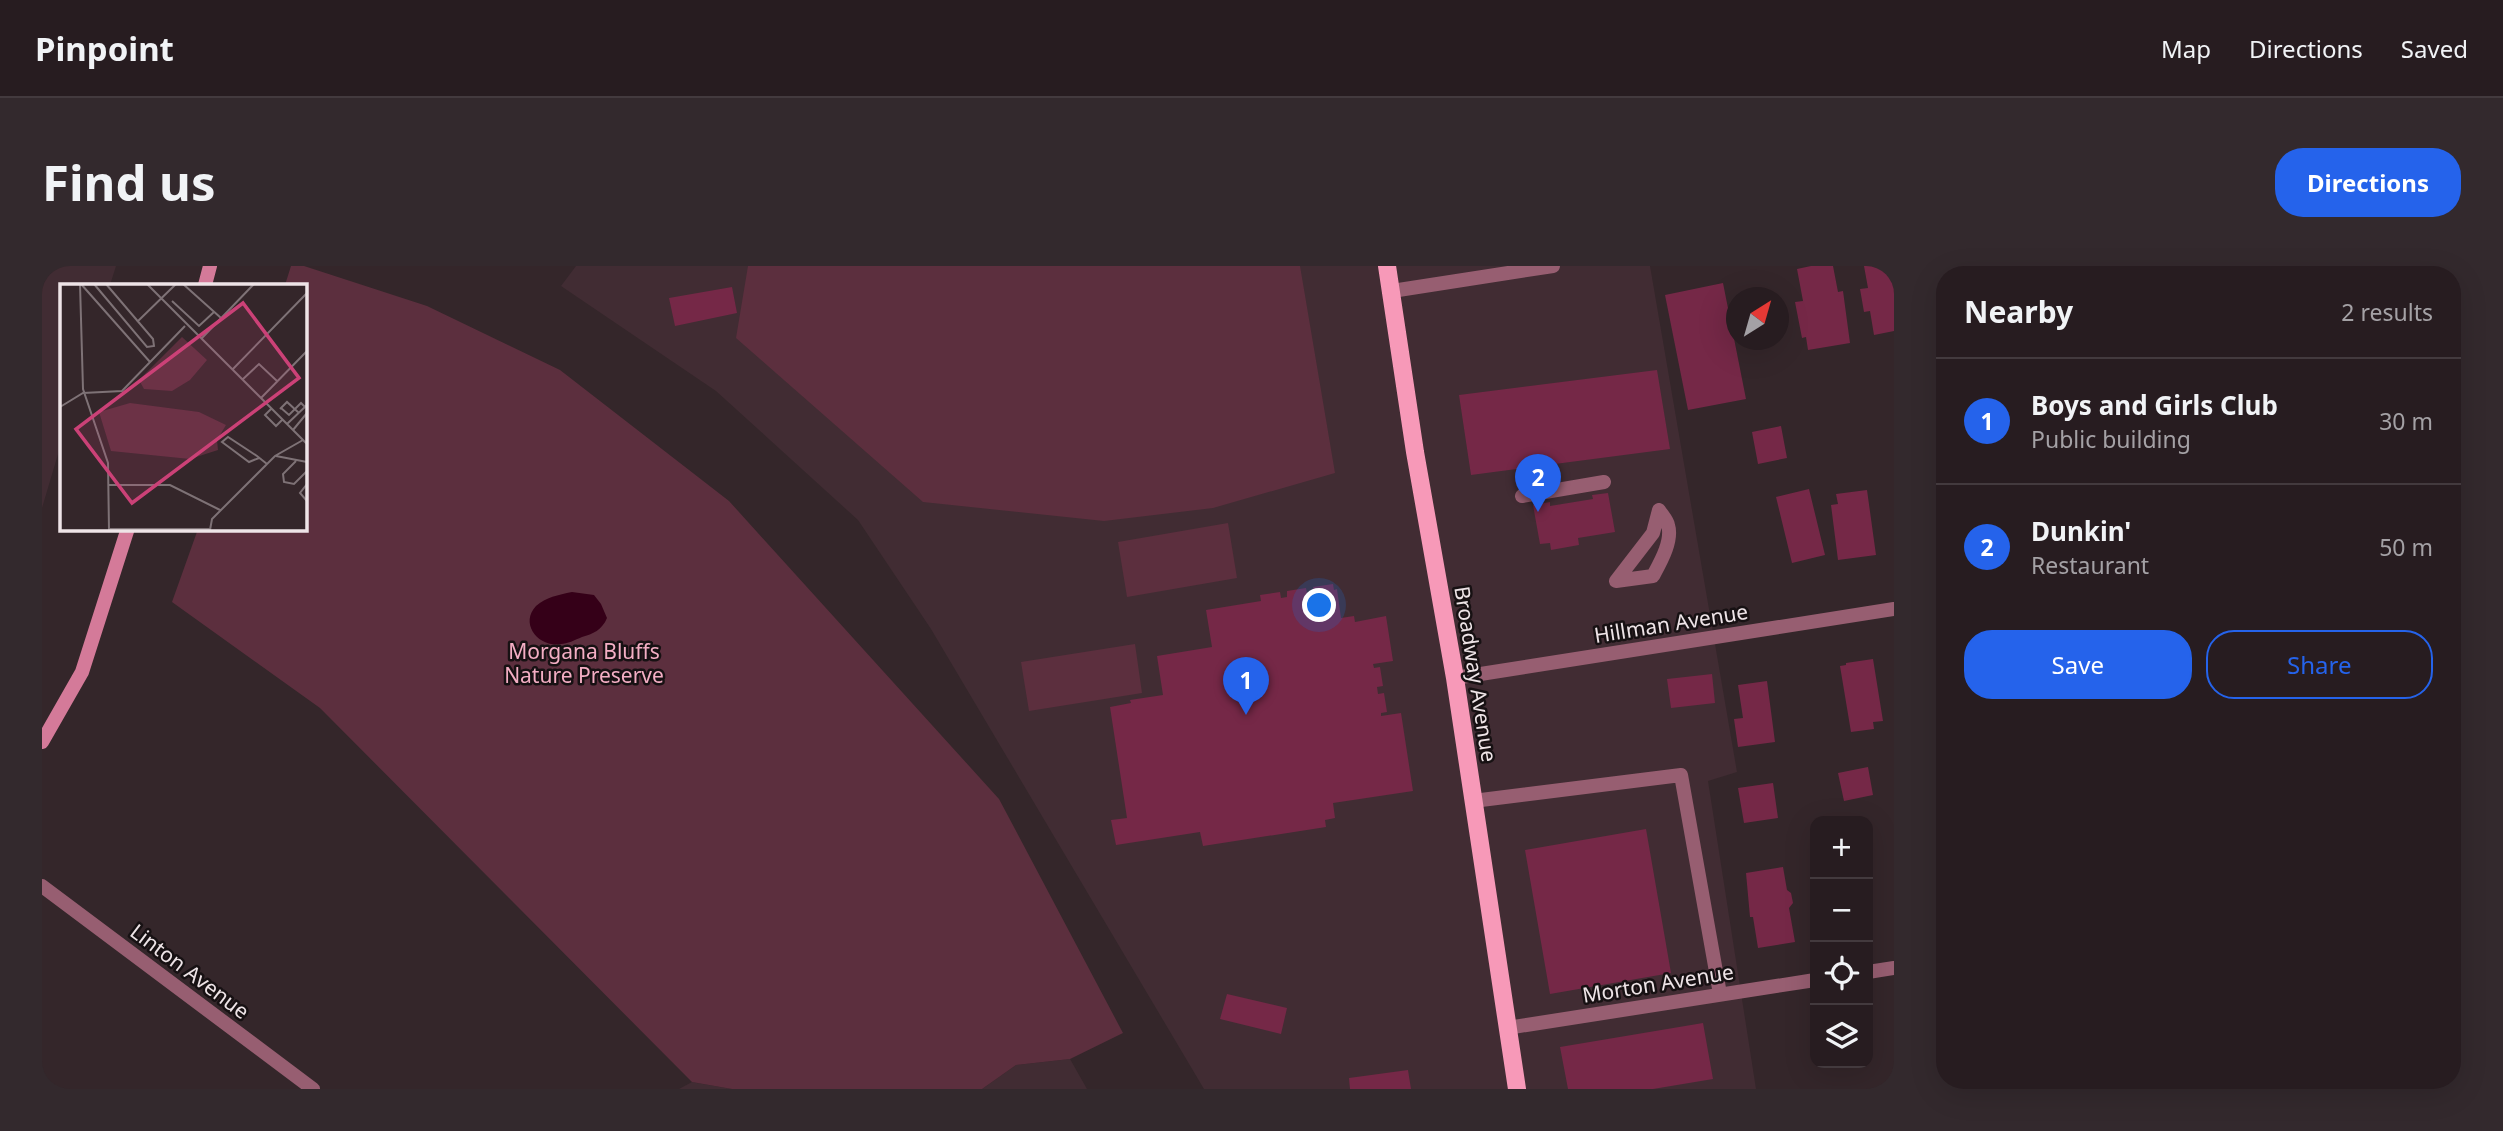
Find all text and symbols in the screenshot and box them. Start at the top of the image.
text: Pinpoint [35,26,174,71]
text: Map [2161,32,2211,65]
text: Directions [2249,32,2363,65]
text: Saved [2401,32,2468,65]
button: Directions [2275,148,2461,217]
text: Find us [42,149,216,215]
inset map [60,284,306,530]
north arrow [1726,287,1789,350]
text: Nearby [1964,291,2073,332]
text: 2 results [2341,296,2433,328]
text: Boys and Girls Club [2031,387,2278,423]
text: 1 [1980,405,1994,437]
text: 30 m [2379,405,2433,437]
text: Public building [2031,423,2191,455]
pin: 2 [1515,454,1561,512]
text: Dunkin' [2031,513,2131,549]
text: 2 [1980,531,1994,563]
text: 50 m [2379,531,2433,563]
text: Restaurant [2031,549,2149,581]
street label: Broadway Avenue [1448,584,1504,764]
your location [1302,588,1336,622]
street label: Hillman Avenue [1592,597,1750,649]
button: Save [1964,630,2192,699]
button: Share [2206,630,2433,699]
park label: Morgana Bluffs Nature Preserve [504,637,664,689]
pin: 1 [1223,657,1269,715]
map controls [1810,816,1873,1068]
button: + [1810,816,1873,879]
button: − [1810,879,1873,942]
street label: Linton Avenue [125,917,255,1025]
button: locate [1810,942,1873,1005]
street label: Morton Avenue [1580,957,1736,1009]
button: layers [1810,1005,1873,1068]

